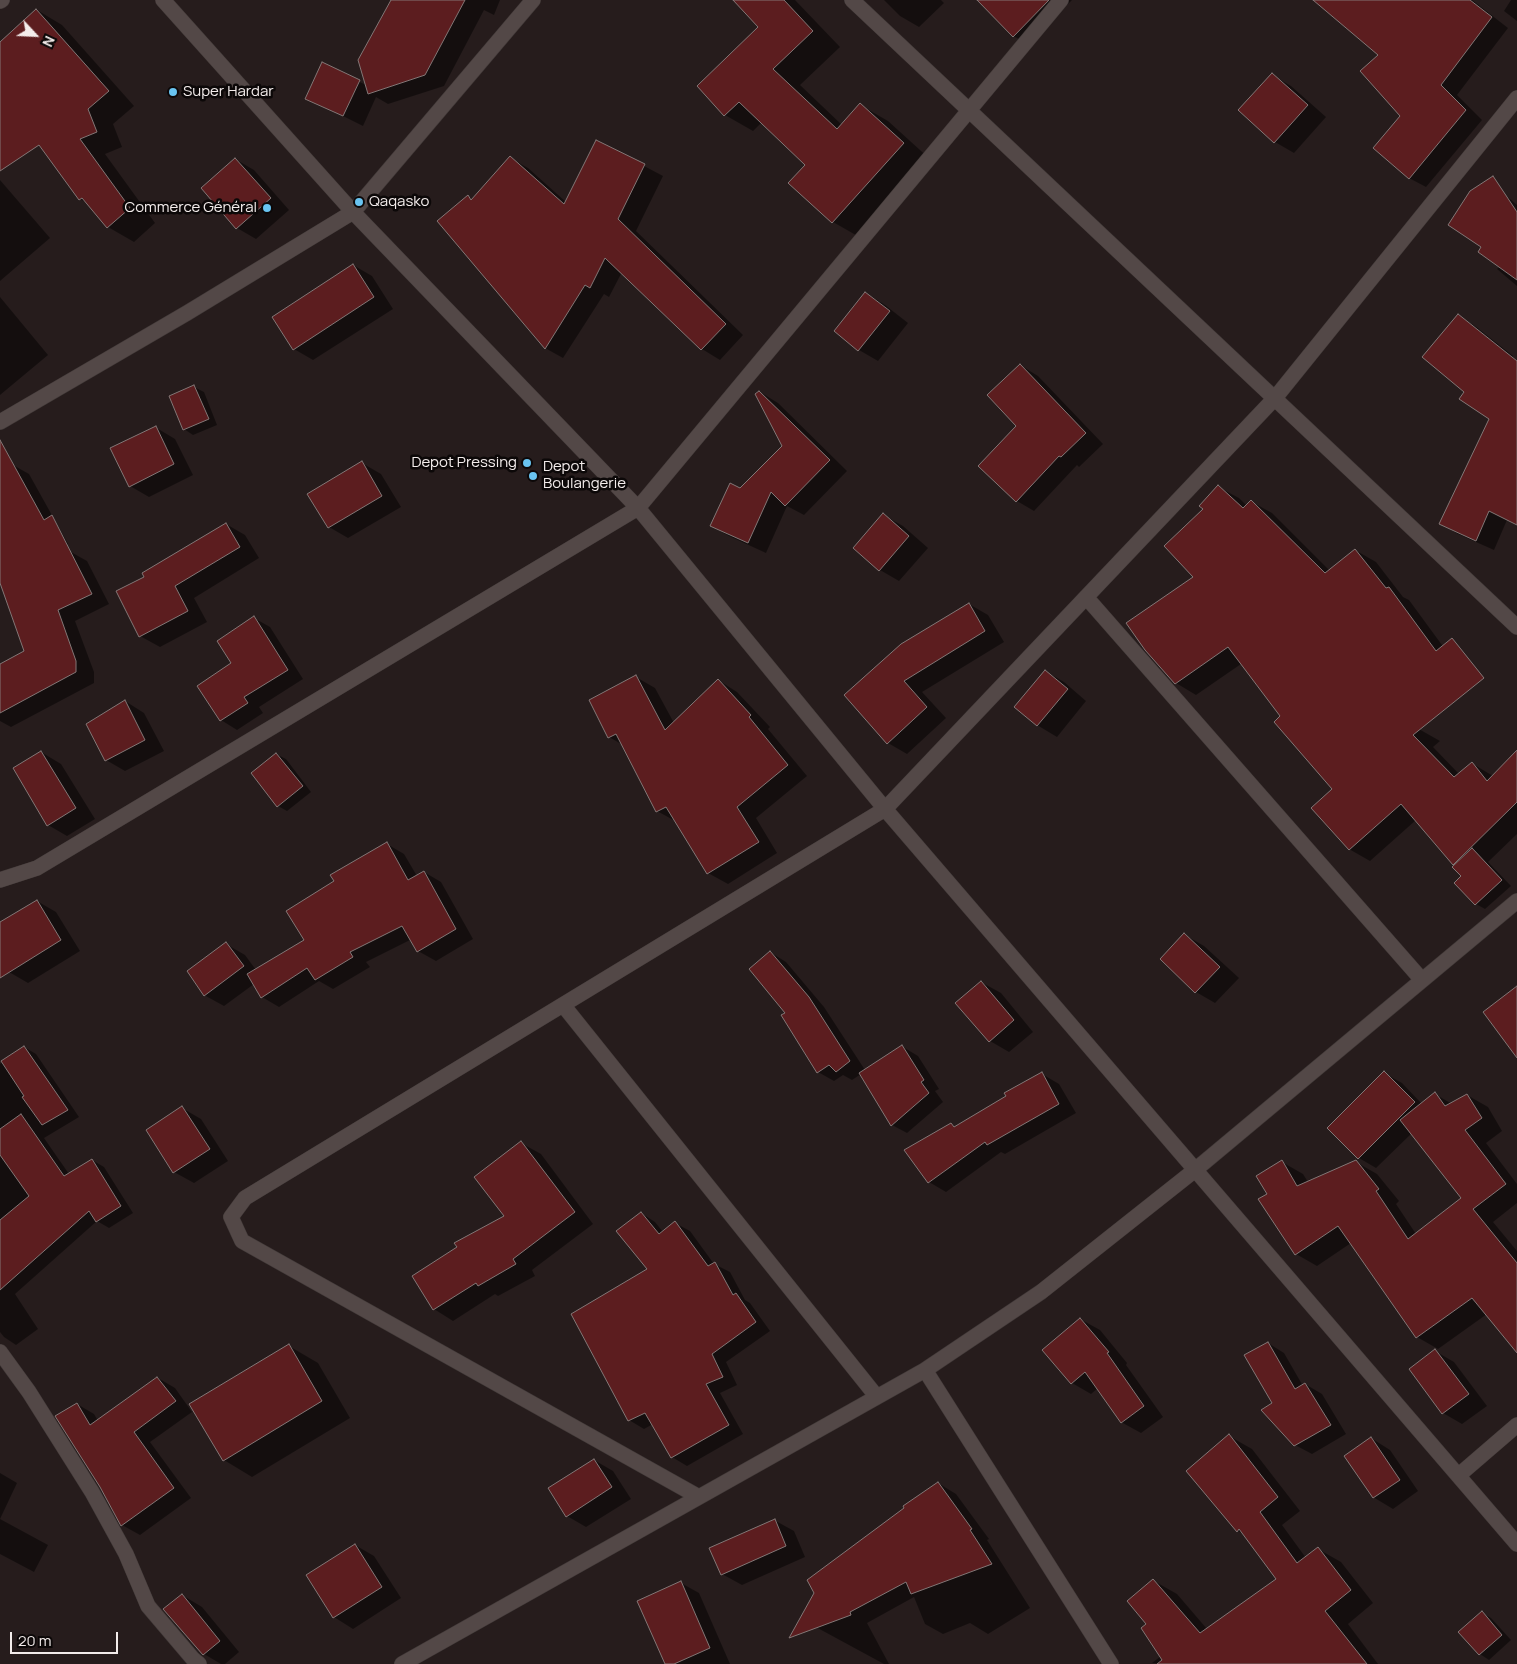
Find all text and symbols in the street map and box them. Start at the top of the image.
north arrow [10,10,60,60]
text: N [38,33,60,50]
place label: Super Hardar [183,83,274,101]
marker: Super Hardar [167,86,179,98]
place label: Qaqasko [369,193,429,211]
marker: Qaqasko [353,196,365,208]
place label: Commerce Général [124,199,257,217]
marker: Commerce Général [261,202,273,214]
place label: Depot Pressing [411,454,517,472]
marker: Depot Pressing [521,457,533,469]
place label: Depot Boulangerie [543,458,626,493]
marker: Depot Boulangerie [527,470,539,482]
scale bar [12,1622,120,1654]
text: 20 m [18,1630,51,1651]

